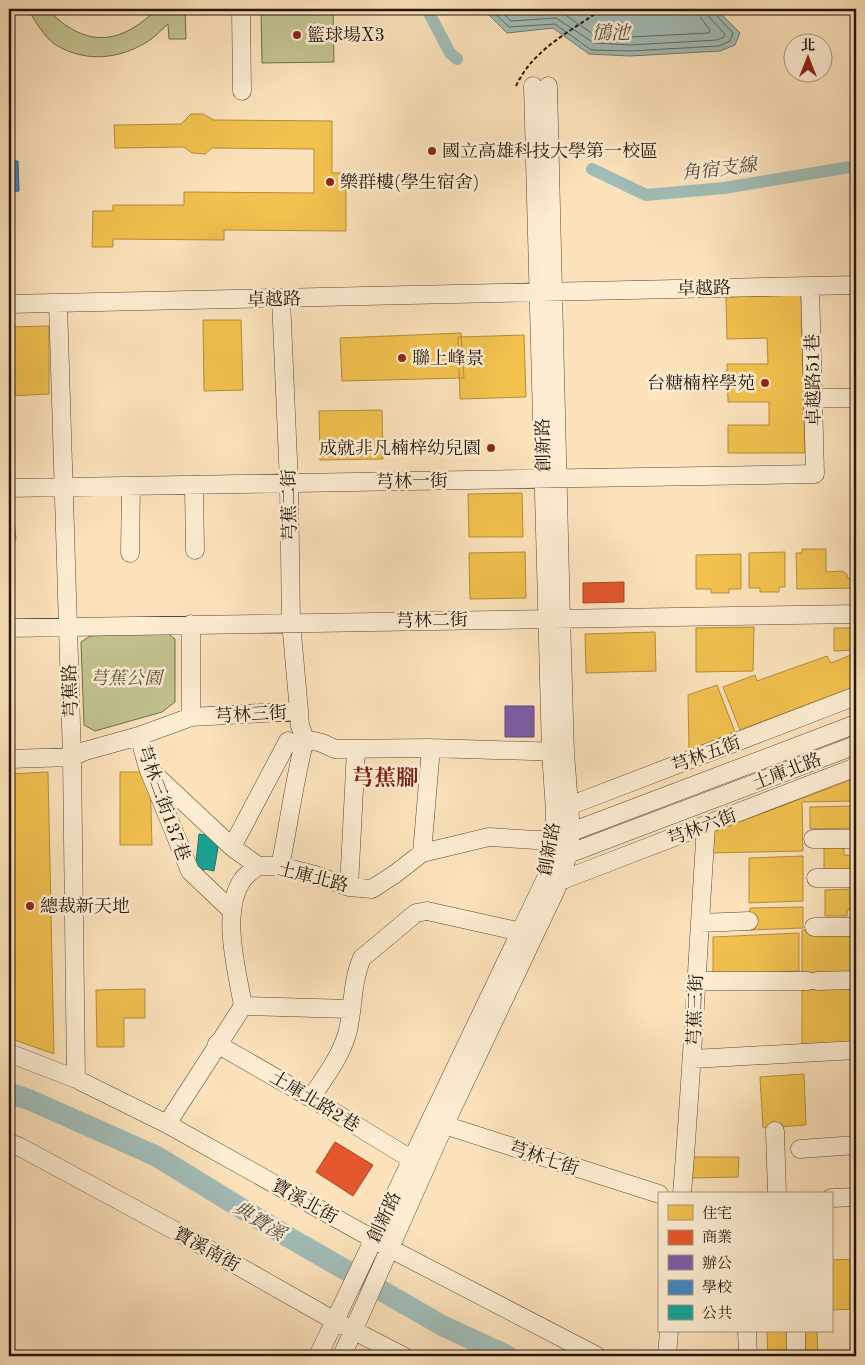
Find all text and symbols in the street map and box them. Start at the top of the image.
water label: 鴴池 [592,23,632,44]
place label: 籃球場X3 [307,25,385,45]
marker: 籃球場X3 [291,29,303,41]
north arrow [782,32,832,82]
text: 北 [801,38,815,53]
place label: 國立高雄科技大學第一校區 [442,141,658,161]
marker: 國立高雄科技大學第一校區 [426,145,438,157]
water label: 角宿支線 [680,154,760,185]
place label: 樂群樓(學生宿舍) [340,172,479,192]
marker: 樂群樓(學生宿舍) [324,176,336,188]
street label: 卓越路 [677,278,731,298]
street label: 卓越路 [247,289,301,309]
street label: 卓越路51巷 [802,333,824,427]
place label: 聯上峰景 [412,348,484,368]
marker: 聯上峰景 [396,352,408,364]
place label: 台糖楠梓學苑 [647,373,755,393]
marker: 台糖楠梓學苑 [759,377,771,389]
street label: 創新路 [533,418,553,472]
place label: 成就非凡楠梓幼兒園 [319,438,481,458]
marker: 成就非凡楠梓幼兒園 [485,442,497,454]
street label: 芎蕉二街 [278,469,300,541]
street label: 芎林一街 [376,470,448,492]
street label: 芎林二街 [396,609,468,631]
street label: 芎蕉路 [59,664,81,718]
park label: 芎蕉公園 [90,668,165,688]
street label: 芎林三街 [215,702,287,726]
street label: 芎林五街 [669,732,743,776]
street label: 芎林三街137巷 [134,743,194,863]
street label: 土庫北路 [750,749,824,793]
district label: 芎蕉腳 [352,766,418,790]
street label: 芎林六街 [665,805,739,849]
street label: 創新路 [534,821,564,877]
street label: 土庫北路 [276,859,350,895]
place label: 總裁新天地 [40,896,130,916]
marker: 總裁新天地 [24,900,36,912]
street label: 芎蕉三街 [684,974,706,1046]
street label: 土庫北路2巷 [267,1067,363,1135]
street label: 芎林七街 [507,1137,581,1179]
street label: 寶溪北街 [269,1175,341,1227]
street label: 創新路 [364,1188,404,1246]
legend [658,1192,832,1332]
water label: 典寶溪 [229,1197,291,1246]
text: 住宅 [702,1205,732,1222]
street label: 寶溪南街 [171,1223,243,1275]
text: 商業 [702,1229,732,1246]
text: 辦公 [702,1255,732,1272]
text: 學校 [702,1279,732,1296]
text: 公共 [702,1305,732,1322]

